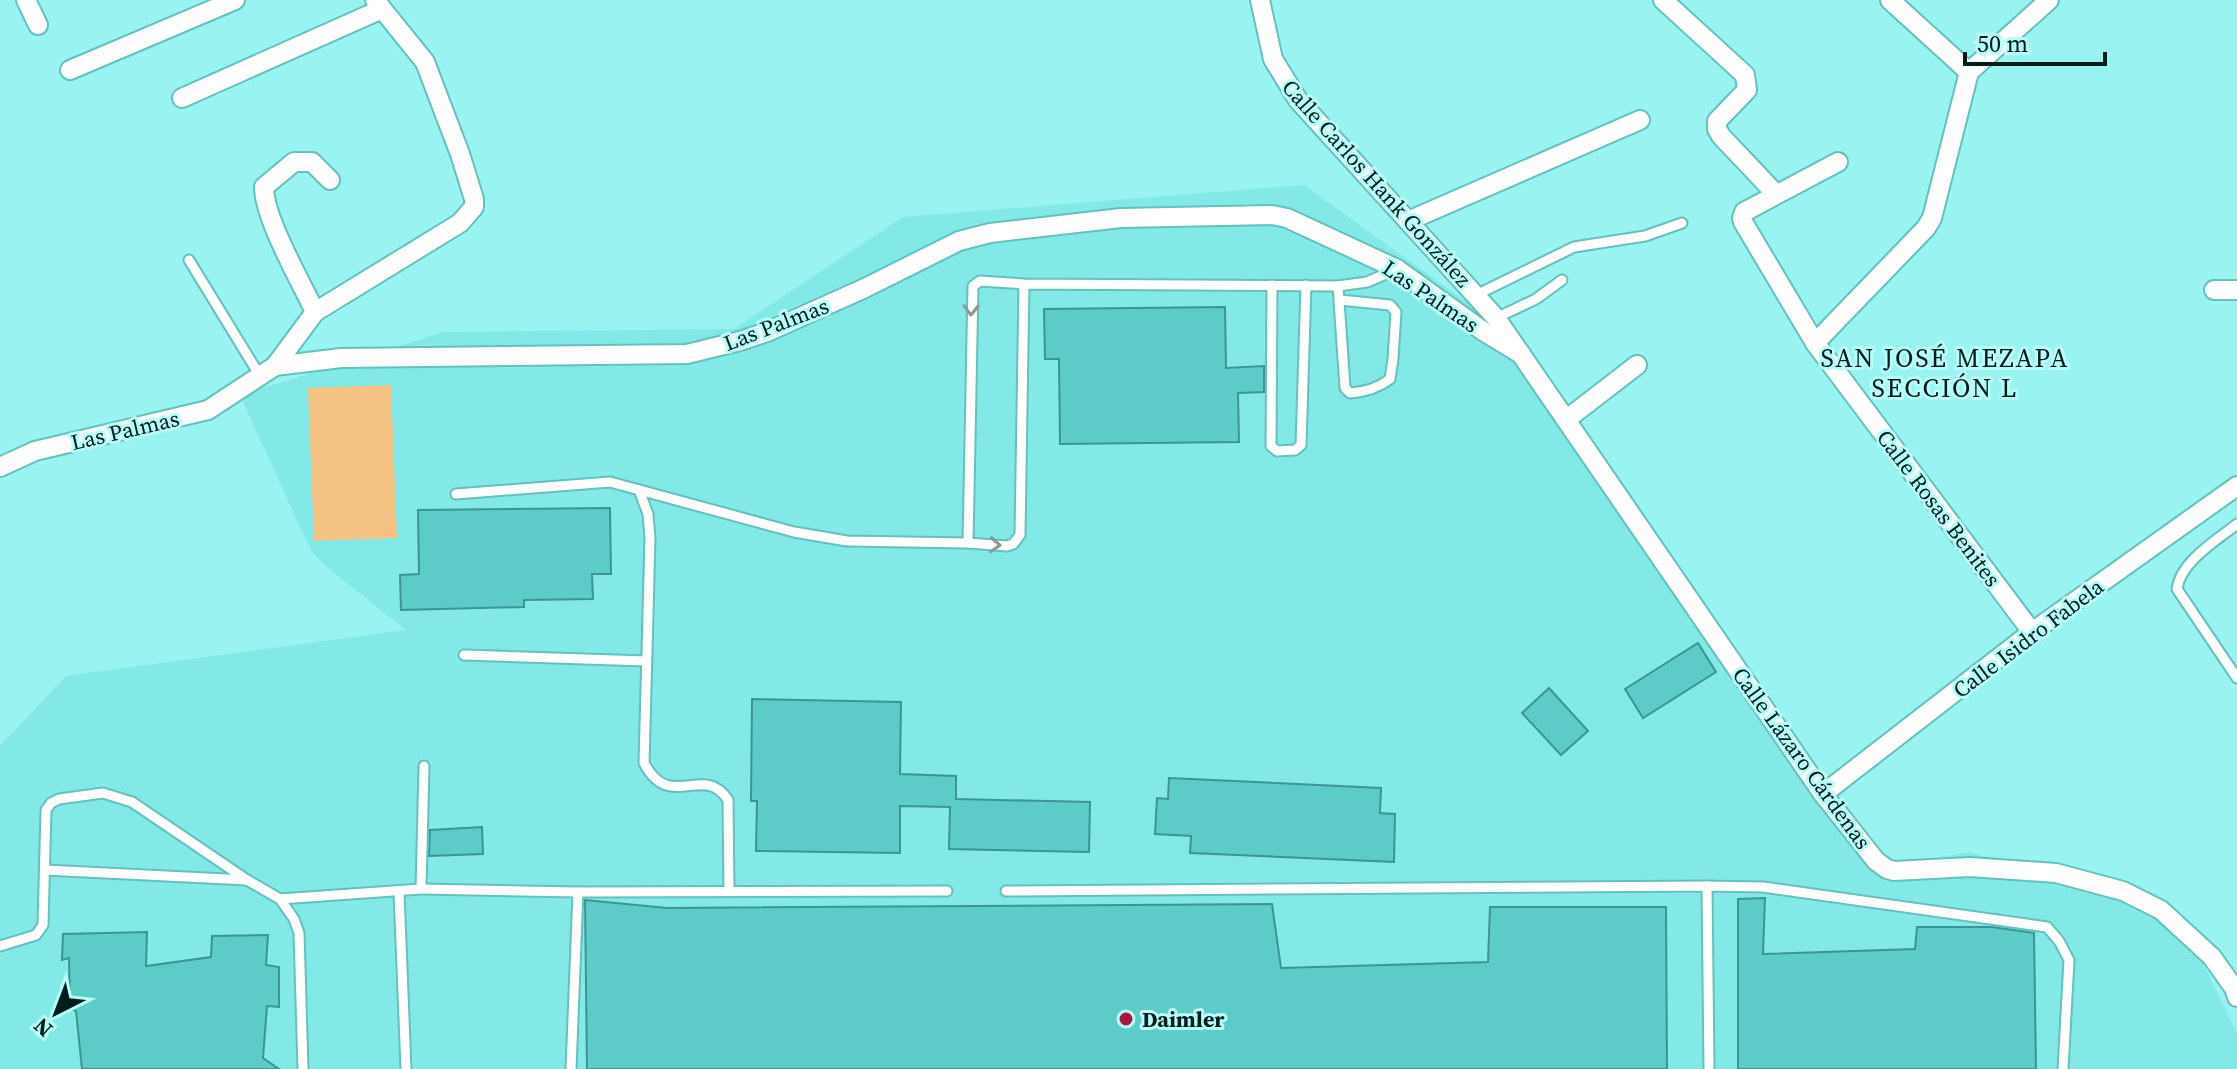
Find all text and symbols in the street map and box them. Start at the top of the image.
scale bar [1965,16,2105,66]
text: 50 m [1977,27,2028,60]
street label: Calle Carlos Hank González [1276,73,1478,293]
street label: Las Palmas [1377,253,1485,339]
street label: Las Palmas [719,290,833,358]
one-way arrow [962,304,979,317]
district label: SAN JOSÉ MEZAPA SECCIÓN L [1820,340,2070,406]
street label: Las Palmas [68,403,182,457]
street label: Calle Rosas Benites [1870,423,2008,593]
one-way arrow [989,536,1002,553]
street label: Calle Isidro Fabela [1947,571,2110,705]
street label: Calle Lázaro Cárdenas [1726,661,1878,855]
north arrow [16,973,96,1053]
place label: Daimler [1142,1004,1225,1034]
marker: Daimler [1117,1010,1135,1028]
text: N [27,1011,59,1044]

